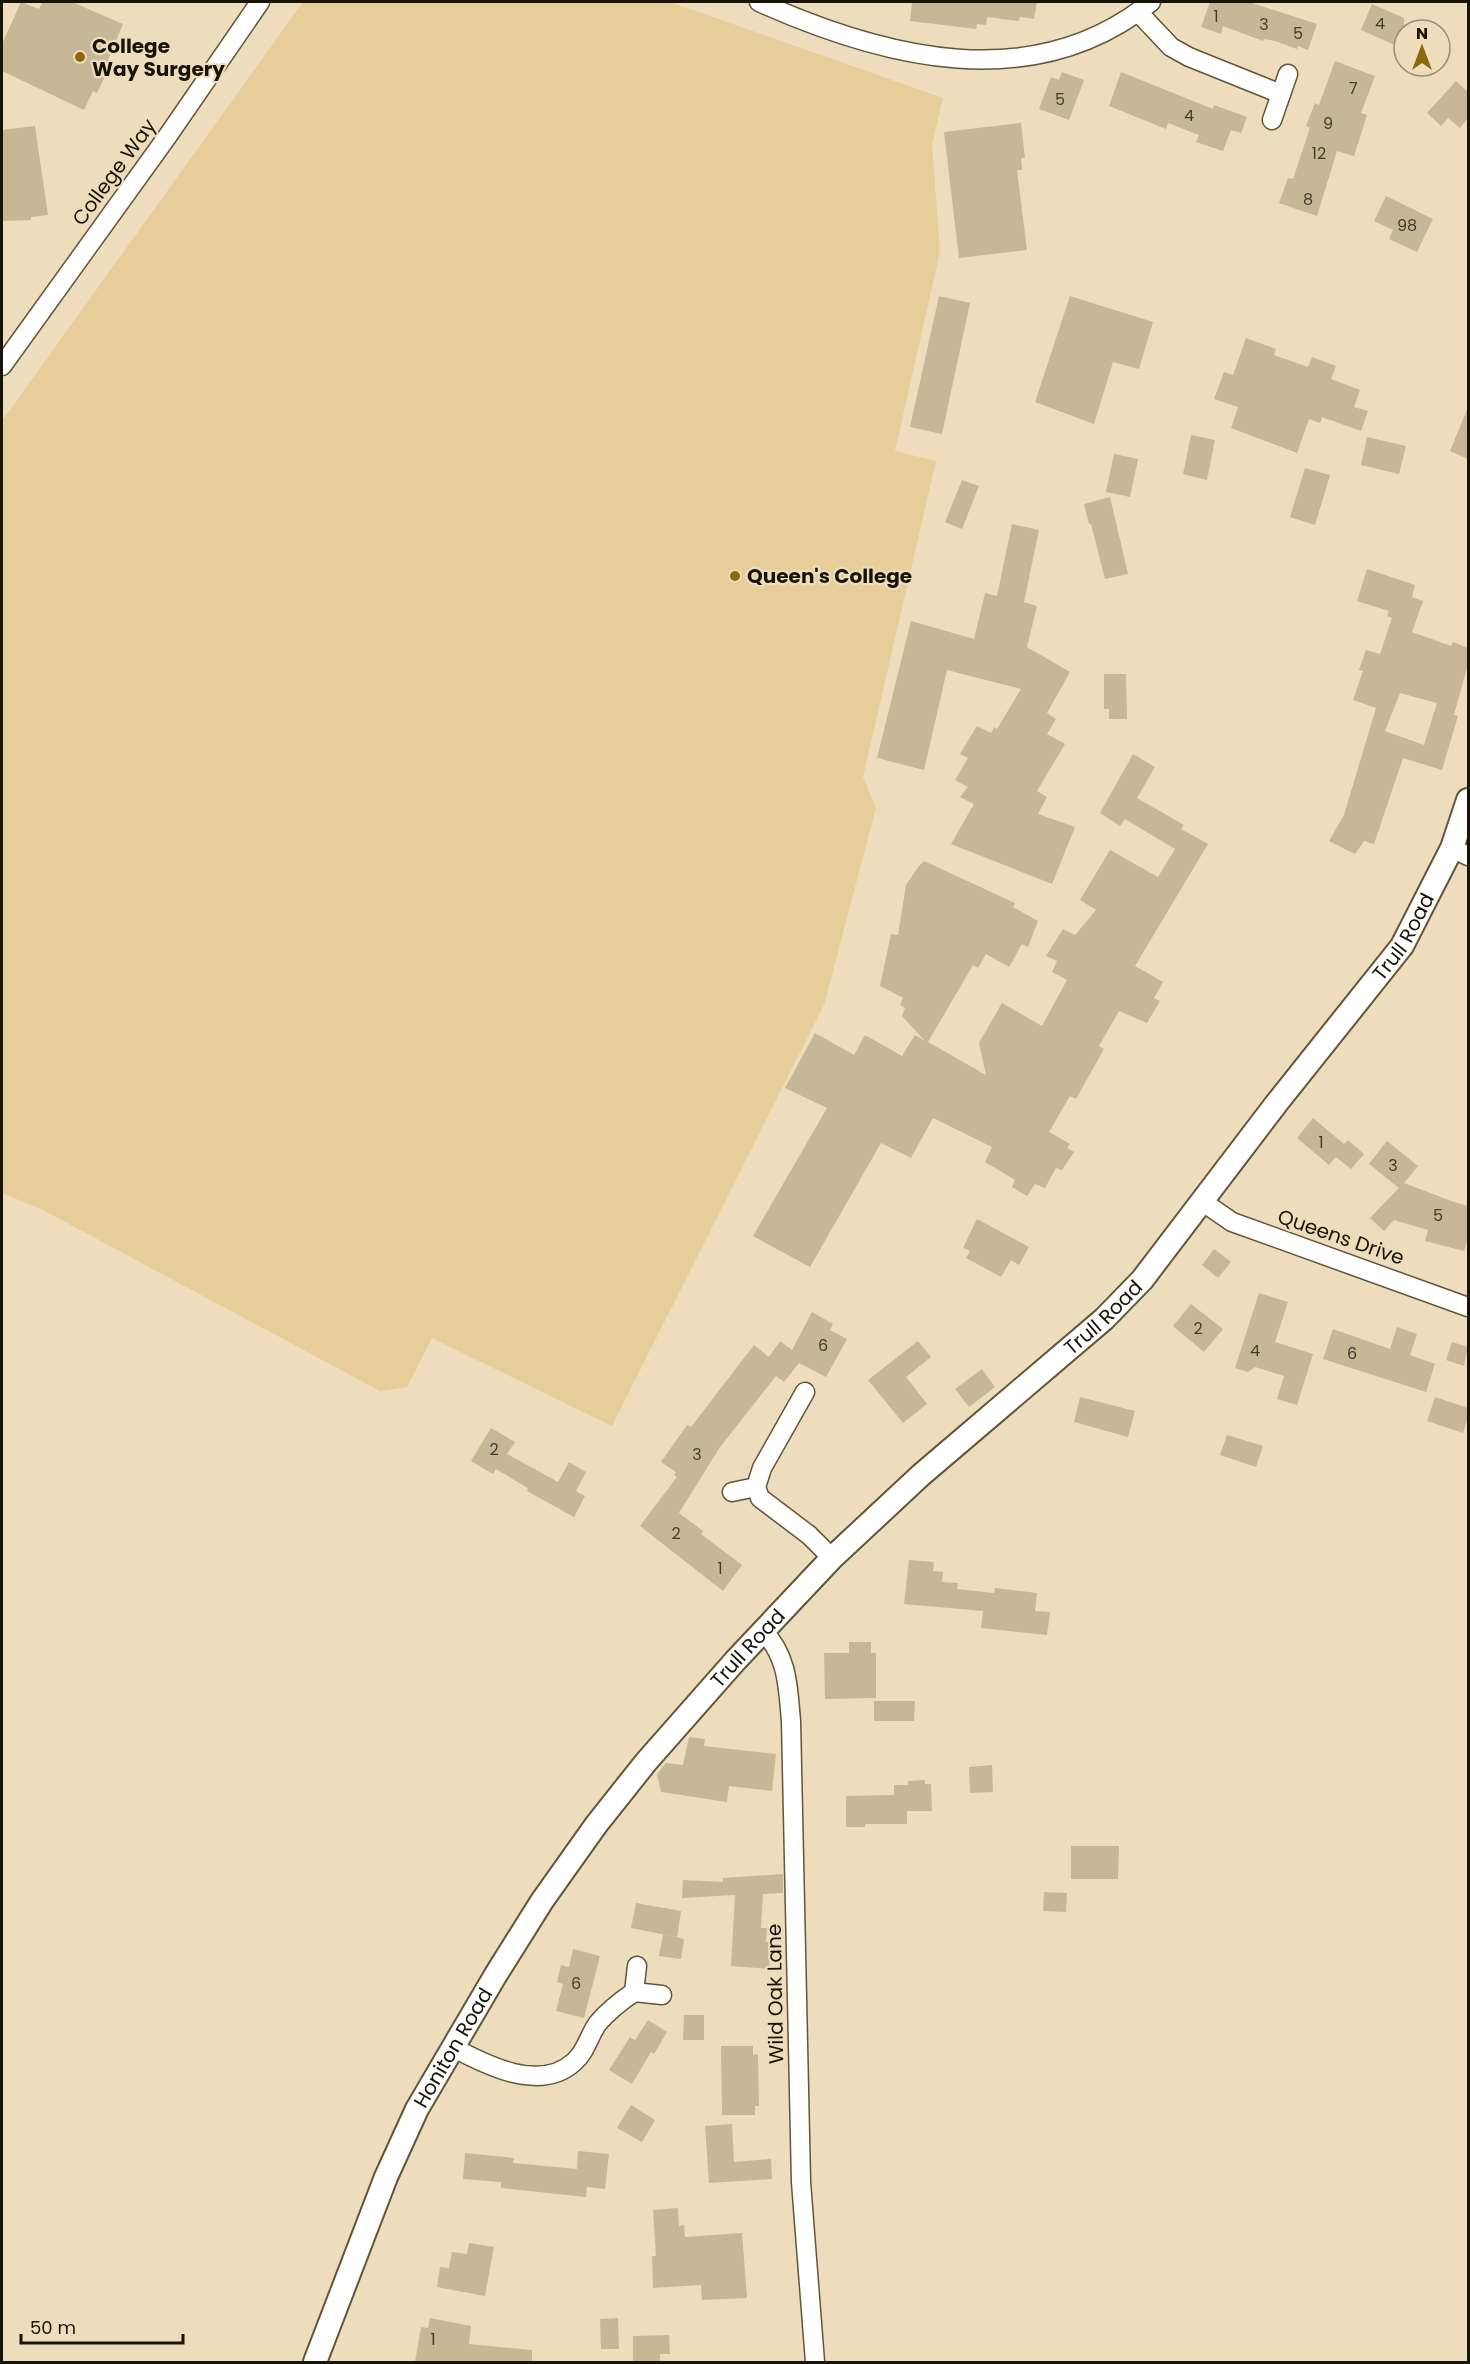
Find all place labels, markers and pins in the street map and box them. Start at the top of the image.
place label: College Way Surgery [92,32,225,83]
marker: College Way Surgery [73,50,87,64]
place label: Queen's College [747,562,912,590]
marker: Queen's College [728,569,742,583]

